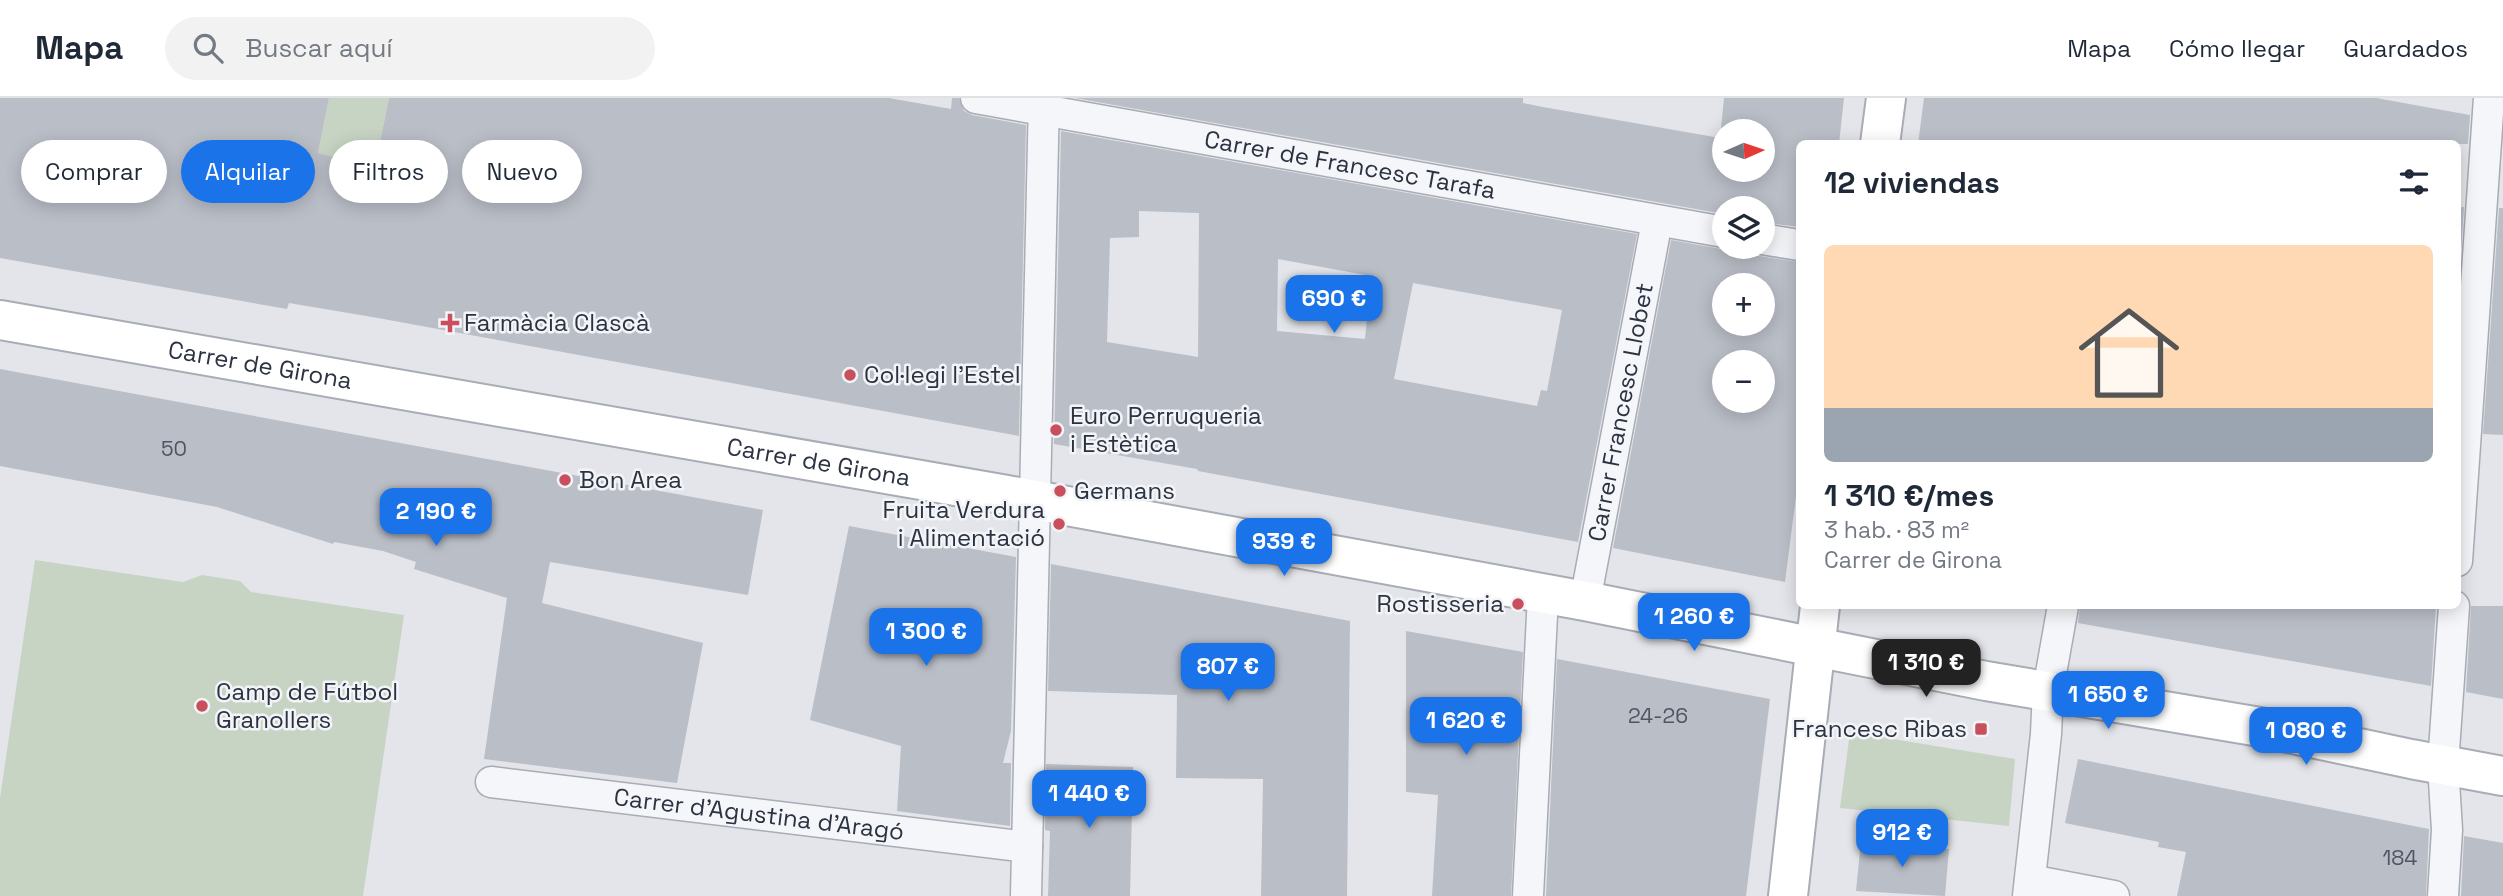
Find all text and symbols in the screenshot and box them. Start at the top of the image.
search box [165,17,655,80]
text: Mapa [35,27,123,69]
icon: search [189,29,227,67]
text: Buscar aquí [245,31,393,65]
text: Mapa [2067,33,2131,64]
text: Cómo llegar [2169,33,2305,64]
text: Guardados [2343,33,2468,64]
north arrow [1712,119,1774,182]
map controls [1712,119,1775,413]
street label: Carrer de Francesc Tarafa [1202,123,1498,206]
chip: Comprar [21,140,167,203]
chip: Alquilar [181,140,315,203]
chip: Filtros [329,140,448,203]
chip: Nuevo [462,140,582,203]
text: 12 viviendas [1824,163,2000,202]
icon: filters [2395,163,2433,201]
button: layers [1712,196,1775,259]
button: + [1712,273,1775,336]
pin: 690 € [1285,275,1383,335]
street label: Carrer Francesc Llobet [1581,280,1660,544]
text: 690 € [1302,283,1366,313]
icon: home [2066,290,2192,416]
place label: Farmàcia Clascà [464,307,650,338]
marker: Farmàcia Clascà [442,315,458,331]
street label: Carrer de Girona [166,334,355,396]
button: − [1712,350,1775,413]
place label: Col·legi l'Estel [864,359,1021,390]
marker: Col·legi l'Estel [842,367,858,383]
place label: Euro Perruqueria i Estètica [1070,400,1262,459]
marker: Euro Perruqueria i Estètica [1048,422,1064,438]
street label: Carrer de Girona [725,431,913,493]
house number: 50 [161,435,187,462]
place label: Bon Area [579,464,682,495]
marker: Bon Area [557,472,573,488]
place label: Germans [1074,475,1175,506]
text: 1 310 €/mes [1824,476,1994,515]
marker: Germans [1052,483,1068,499]
pin: 2 190 € [371,489,501,548]
place label: Fruita Verdura i Alimentació [882,494,1045,553]
text: 2 190 € [396,496,476,526]
text: 3 hab. · 83 m² [1824,515,1969,545]
marker: Fruita Verdura i Alimentació [1051,516,1067,532]
pin: 939 € [1235,518,1333,578]
text: 939 € [1252,526,1316,556]
text: Carrer de Girona [1824,545,2002,575]
place label: Rostisseria [1376,588,1504,619]
pin: 1 260 € [1629,594,1759,653]
marker: Rostisseria [1510,596,1526,612]
text: 1 260 € [1654,601,1734,631]
pin: 1 300 € [861,608,991,668]
text: 1 300 € [885,616,967,646]
pin: 1 310 € [1861,640,1991,699]
pin: 807 € [1179,644,1277,703]
text: 1 310 € [1888,647,1964,677]
text: 807 € [1197,651,1259,681]
pin: 1 650 € [2043,672,2173,731]
place label: Camp de Fútbol Granollers [216,676,398,735]
text: 1 650 € [2068,679,2148,709]
marker: Camp de Fútbol Granollers [194,698,210,714]
pin: 1 620 € [1401,698,1531,757]
house number: 24-26 [1628,702,1688,729]
text: 1 620 € [1426,705,1506,735]
pin: 1 080 € [2241,708,2371,767]
place label: Francesc Ribas [1792,713,1967,744]
text: 1 080 € [2265,715,2347,745]
marker: Francesc Ribas [1973,721,1989,737]
pin: 1 440 € [1024,770,1154,830]
text: 1 440 € [1048,778,1130,808]
street label: Carrer d'Agustina d'Aragó [612,781,906,847]
pin: 912 € [1853,810,1951,869]
text: 912 € [1872,817,1932,847]
house number: 184 [2383,844,2418,871]

